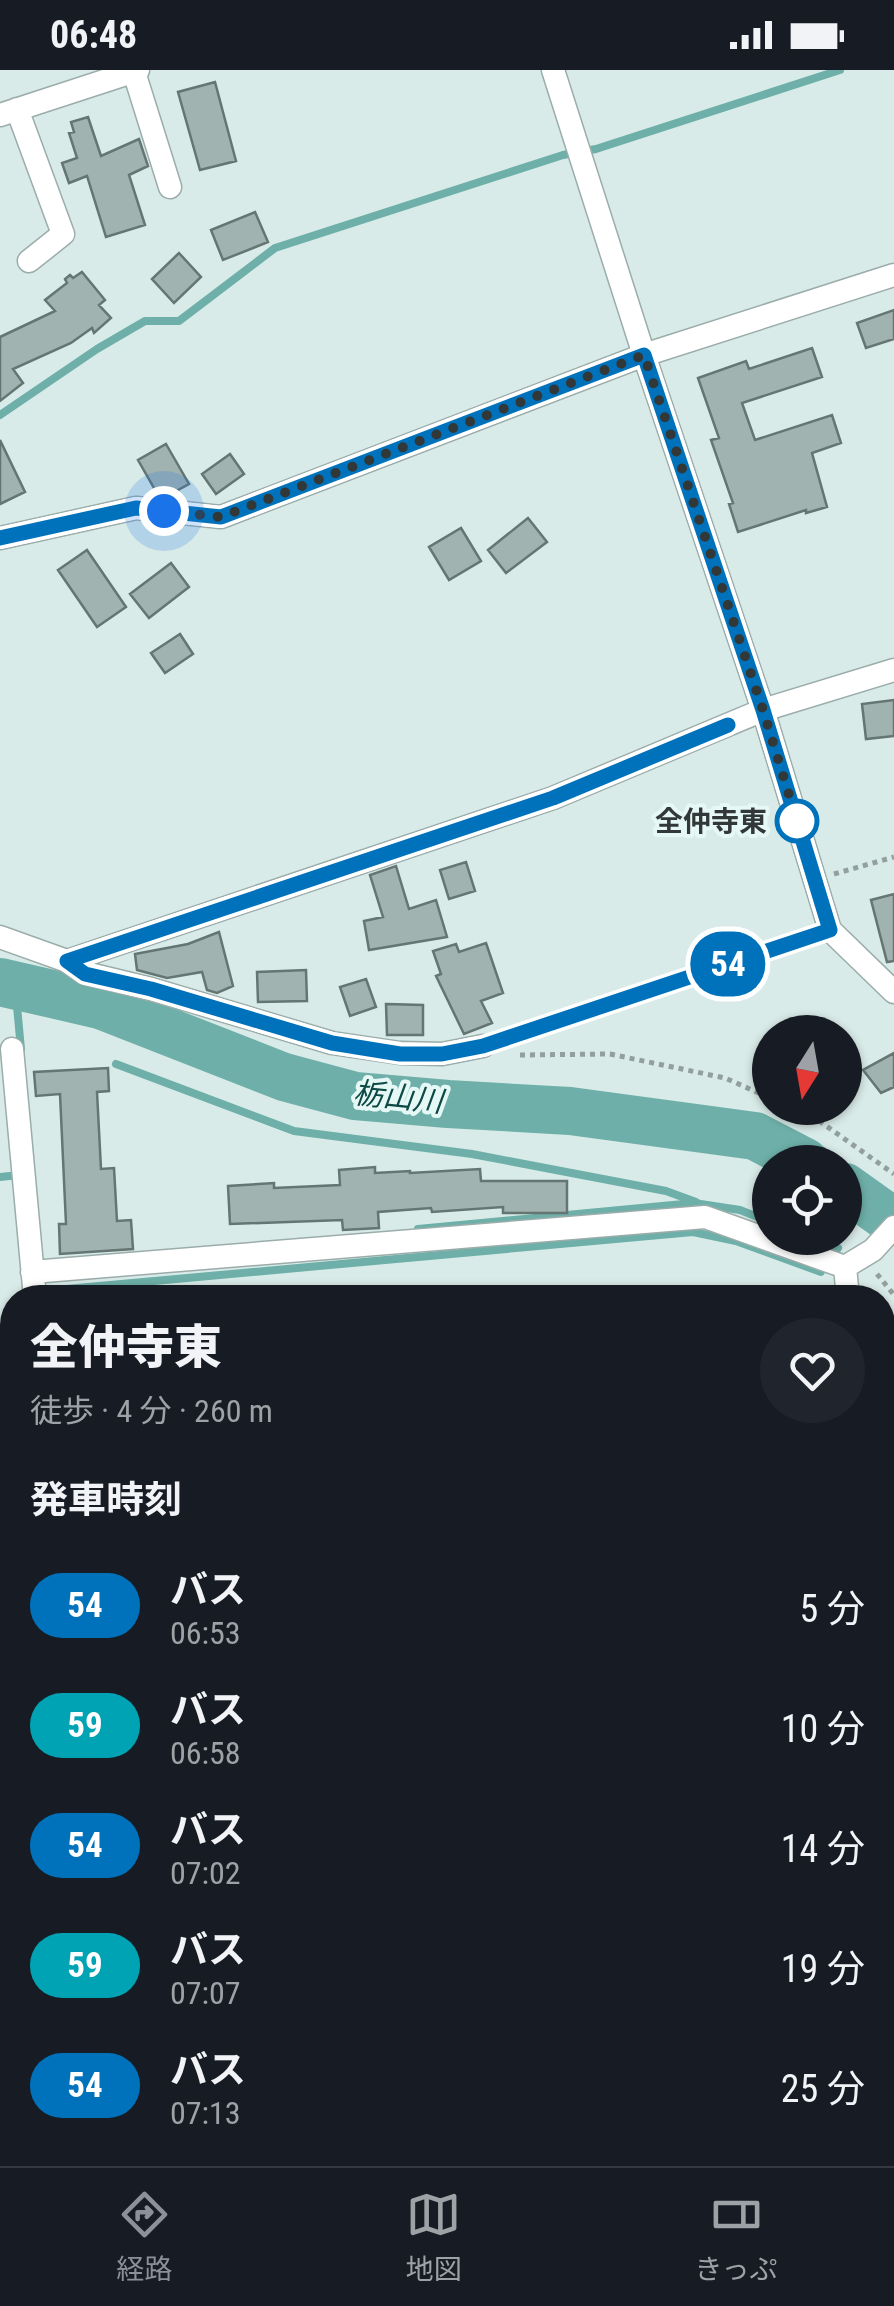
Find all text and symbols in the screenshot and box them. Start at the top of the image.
text: 06:48 [50,13,137,57]
your location [139,486,189,536]
marker: 全仲寺東 [776,800,818,842]
place label: 全仲寺東 [655,805,767,838]
line badge: 54 [683,932,773,996]
text: 54 [710,944,746,985]
north arrow [752,1015,862,1125]
map controls [752,1015,862,1255]
water label: 栃山川 [351,1075,448,1119]
button: locate [752,1145,862,1255]
button: heart [760,1318,865,1423]
text: 全仲寺東 [30,1319,222,1376]
text: 徒歩 · 4 分 · 260 m [30,1392,273,1430]
text: 発車時刻 [30,1478,182,1522]
text: バス [170,1568,246,1612]
text: 54 [67,1585,103,1626]
text: 5 分 [800,1587,865,1631]
text: 06:53 [170,1614,241,1652]
text: バス [170,1688,246,1732]
text: 59 [67,1705,103,1746]
text: 10 分 [781,1707,865,1751]
text: 06:58 [170,1734,241,1772]
text: バス [170,1808,246,1852]
text: 54 [67,1825,103,1866]
text: 14 分 [781,1827,865,1871]
text: 07:02 [170,1854,241,1892]
text: バス [170,1928,246,1972]
text: 59 [67,1945,103,1986]
text: 19 分 [781,1947,865,1991]
text: 07:07 [170,1974,241,2012]
text: バス [170,2048,246,2092]
text: 54 [67,2065,103,2106]
text: 25 分 [781,2067,865,2111]
text: 07:13 [170,2094,241,2132]
tab: 経路 [117,2187,173,2287]
tab: 地図 [406,2187,462,2287]
tab: きっぷ [695,2187,777,2287]

